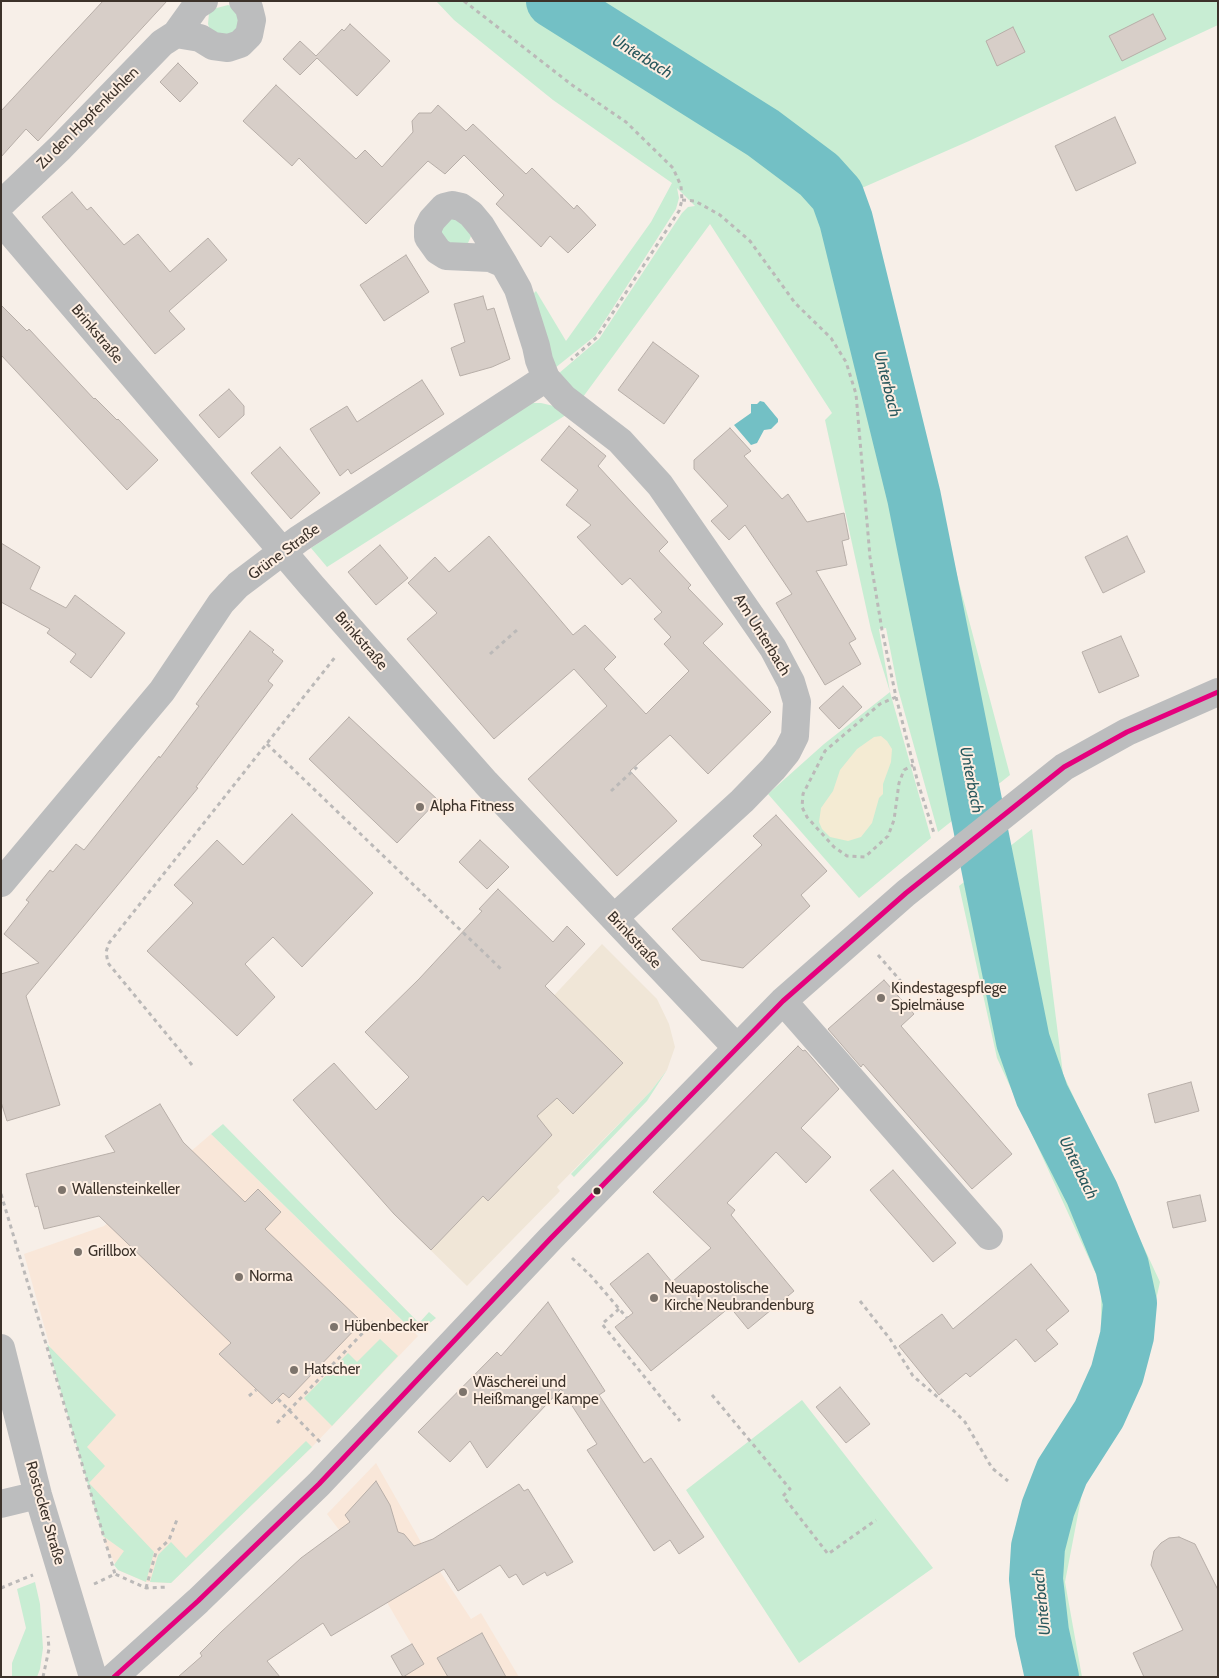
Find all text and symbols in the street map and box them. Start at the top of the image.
water label: Unterbach [608,31,676,83]
street label: Zu den Hopfenkuhlen [33,63,143,173]
street label: Brinkstraße [67,301,127,367]
water label: Unterbach [870,349,904,419]
street label: Grüne Straße [245,520,323,584]
street label: Am Unterbach [730,591,794,679]
street label: Brinkstraße [331,608,391,674]
water label: Unterbach [955,745,987,815]
place label: Alpha Fitness [430,798,514,816]
marker: Alpha Fitness [414,801,426,813]
street label: Brinkstraße [603,908,665,972]
place label: Kindestagespflege Spielmäuse [891,980,1007,1015]
marker: Kindestagespflege Spielmäuse [875,992,887,1004]
water label: Unterbach [1055,1134,1101,1202]
place label: Wallensteinkeller [72,1181,180,1199]
marker: Wallensteinkeller [56,1184,68,1196]
unlabelled marker [592,1186,602,1196]
place label: Grillbox [88,1243,136,1261]
marker: Grillbox [72,1246,84,1258]
place label: Norma [249,1268,293,1286]
marker: Norma [233,1271,245,1283]
place label: Neuapostolische Kirche Neubrandenburg [664,1280,814,1315]
marker: Neuapostolische Kirche Neubrandenburg [648,1292,660,1304]
place label: Hübenbecker [344,1318,428,1336]
marker: Hübenbecker [328,1321,340,1333]
place label: Hatscher [304,1361,360,1379]
marker: Hatscher [288,1364,300,1376]
place label: Wäscherei und Heißmangel Kampe [473,1374,599,1409]
marker: Wäscherei und Heißmangel Kampe [457,1386,469,1398]
street label: Rostocker Straße [22,1459,68,1567]
water label: Unterbach [1029,1567,1055,1637]

